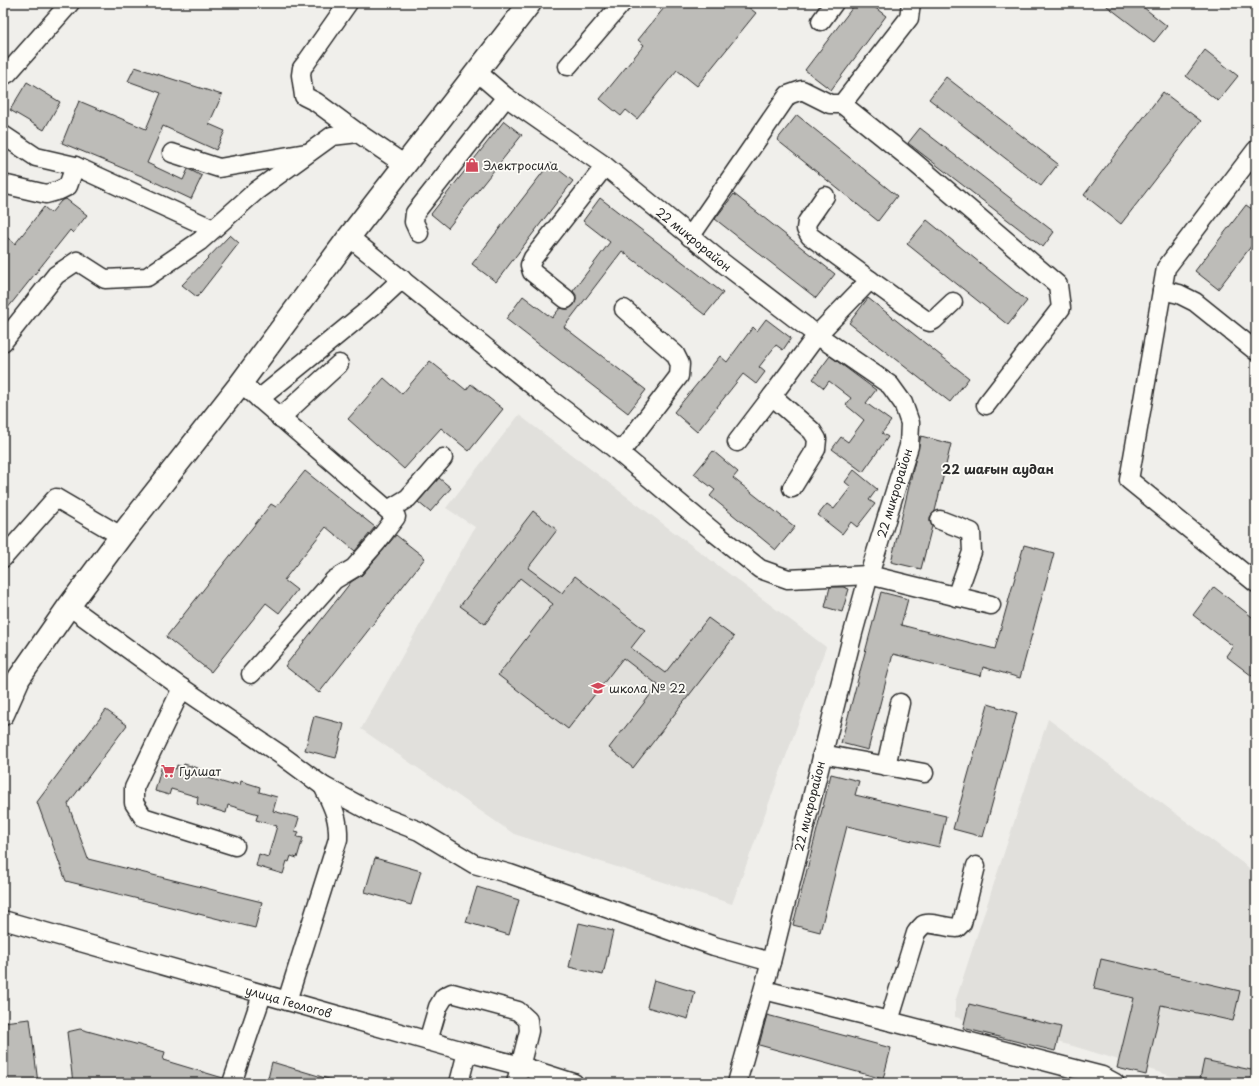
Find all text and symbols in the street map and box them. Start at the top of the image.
place label: Электросила [483,156,558,174]
shop icon: Электросила [464,157,480,173]
street label: 22 микрорайон [652,203,735,275]
street label: 22 микрорайон [872,446,916,540]
district label: 22 шағын аудан [942,459,1054,478]
place label: школа № 22 [609,679,686,697]
school or university icon: школа № 22 [590,680,606,696]
street label: 22 микрорайон [789,759,829,853]
place label: Гулшат [179,762,221,780]
supermarket icon: Гулшат [160,763,176,779]
street label: улица Геологов [243,980,334,1022]

